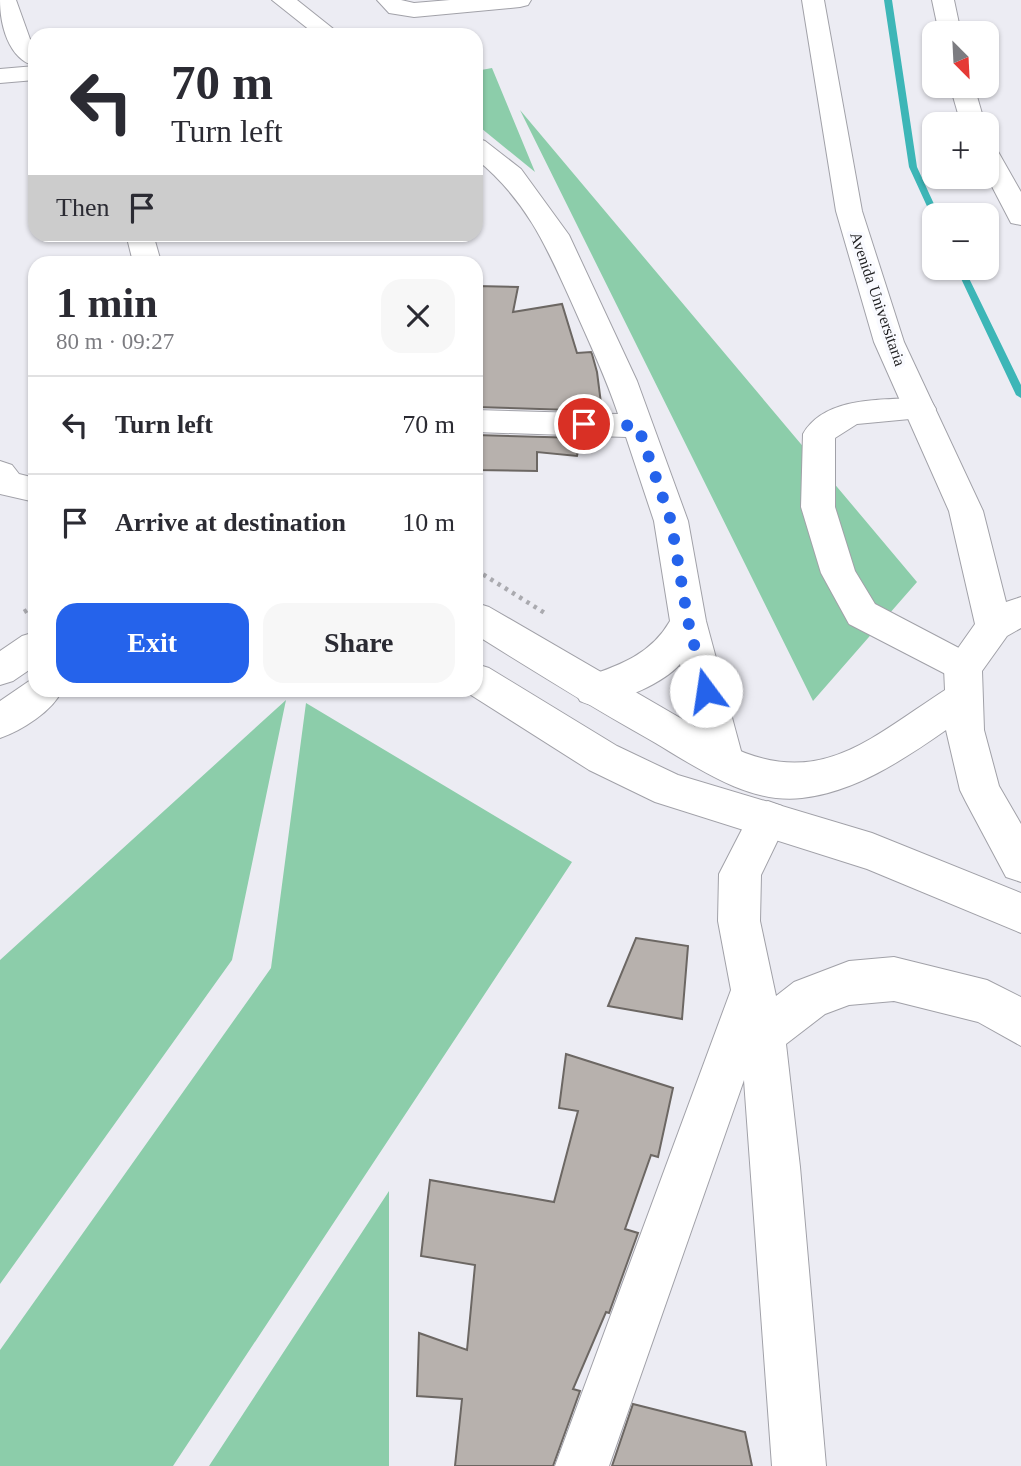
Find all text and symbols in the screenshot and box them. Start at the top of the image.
north arrow [922,21,999,98]
map controls [922,21,999,280]
text: 70 m [171,55,273,110]
icon: left [56,56,147,147]
button: + [922,112,999,189]
text: Turn left [171,113,283,149]
icon: arrive [123,189,161,227]
text: Then [56,193,109,222]
button: − [922,203,999,280]
street label: Avenida Universitaria [847,230,909,368]
button: close [381,279,455,353]
text: 1 min [56,280,158,326]
text: 80 m · 09:27 [56,329,174,354]
pin [554,394,614,454]
icon: arrive [565,405,603,443]
icon: left [56,406,94,444]
text: Turn left [115,410,213,439]
text: 70 m [402,410,455,439]
icon: arrive [56,504,94,542]
text: Arrive at destination [115,508,346,537]
text: 10 m [402,508,455,537]
button: Exit [56,603,249,683]
button: Share [263,603,455,683]
position arrow [669,654,743,728]

